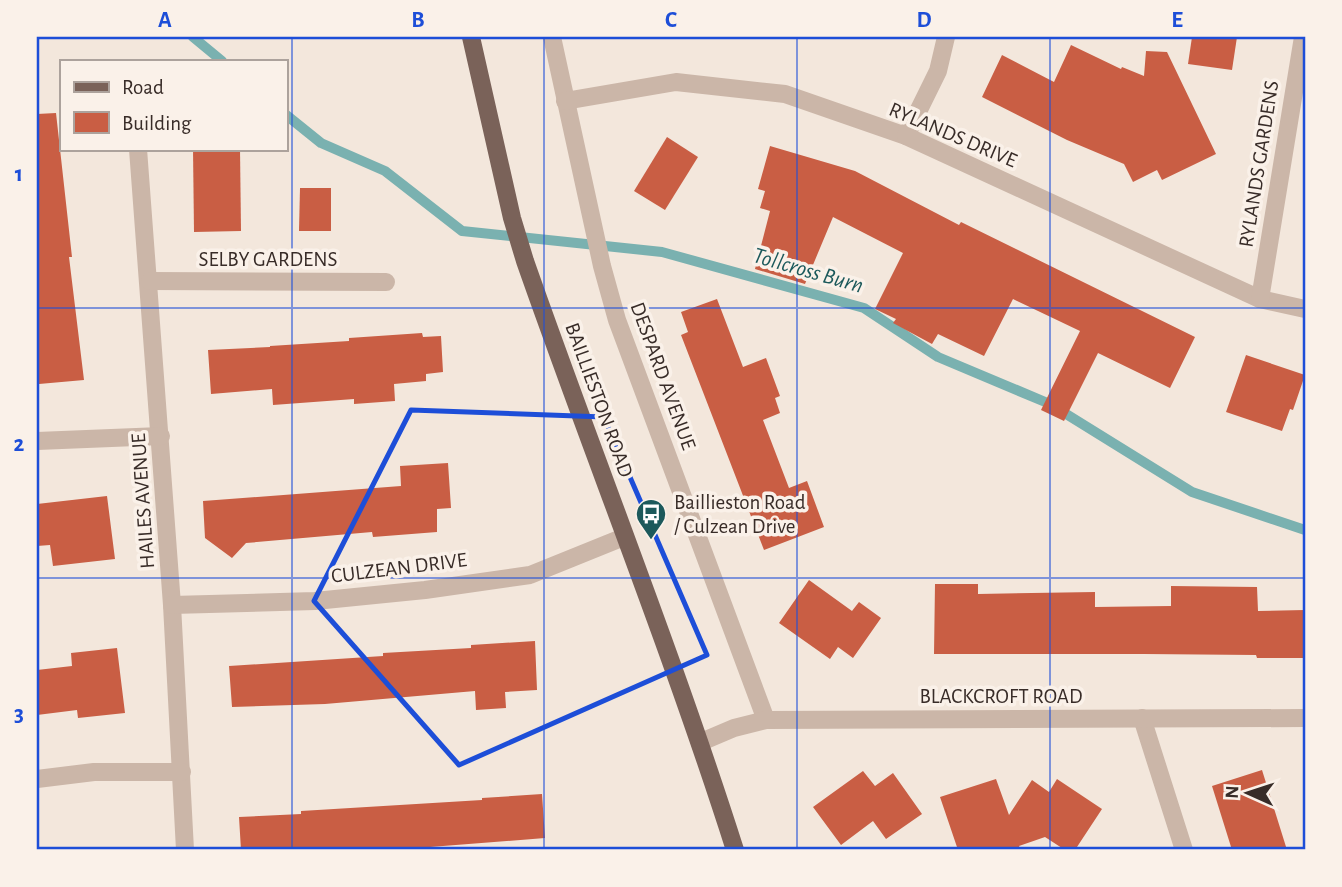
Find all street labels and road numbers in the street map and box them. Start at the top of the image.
street label: RYLANDS GARDENS [1235,79,1283,249]
street label: RYLANDS DRIVE [886,99,1020,171]
street label: SELBY GARDENS [199,249,338,270]
street label: DESPARD AVENUE [627,299,699,453]
street label: BAILLIESTON ROAD [561,320,637,480]
street label: HAILES AVENUE [128,433,158,569]
street label: CULZEAN DRIVE [330,549,468,587]
street label: BLACKCROFT ROAD [919,686,1083,707]

